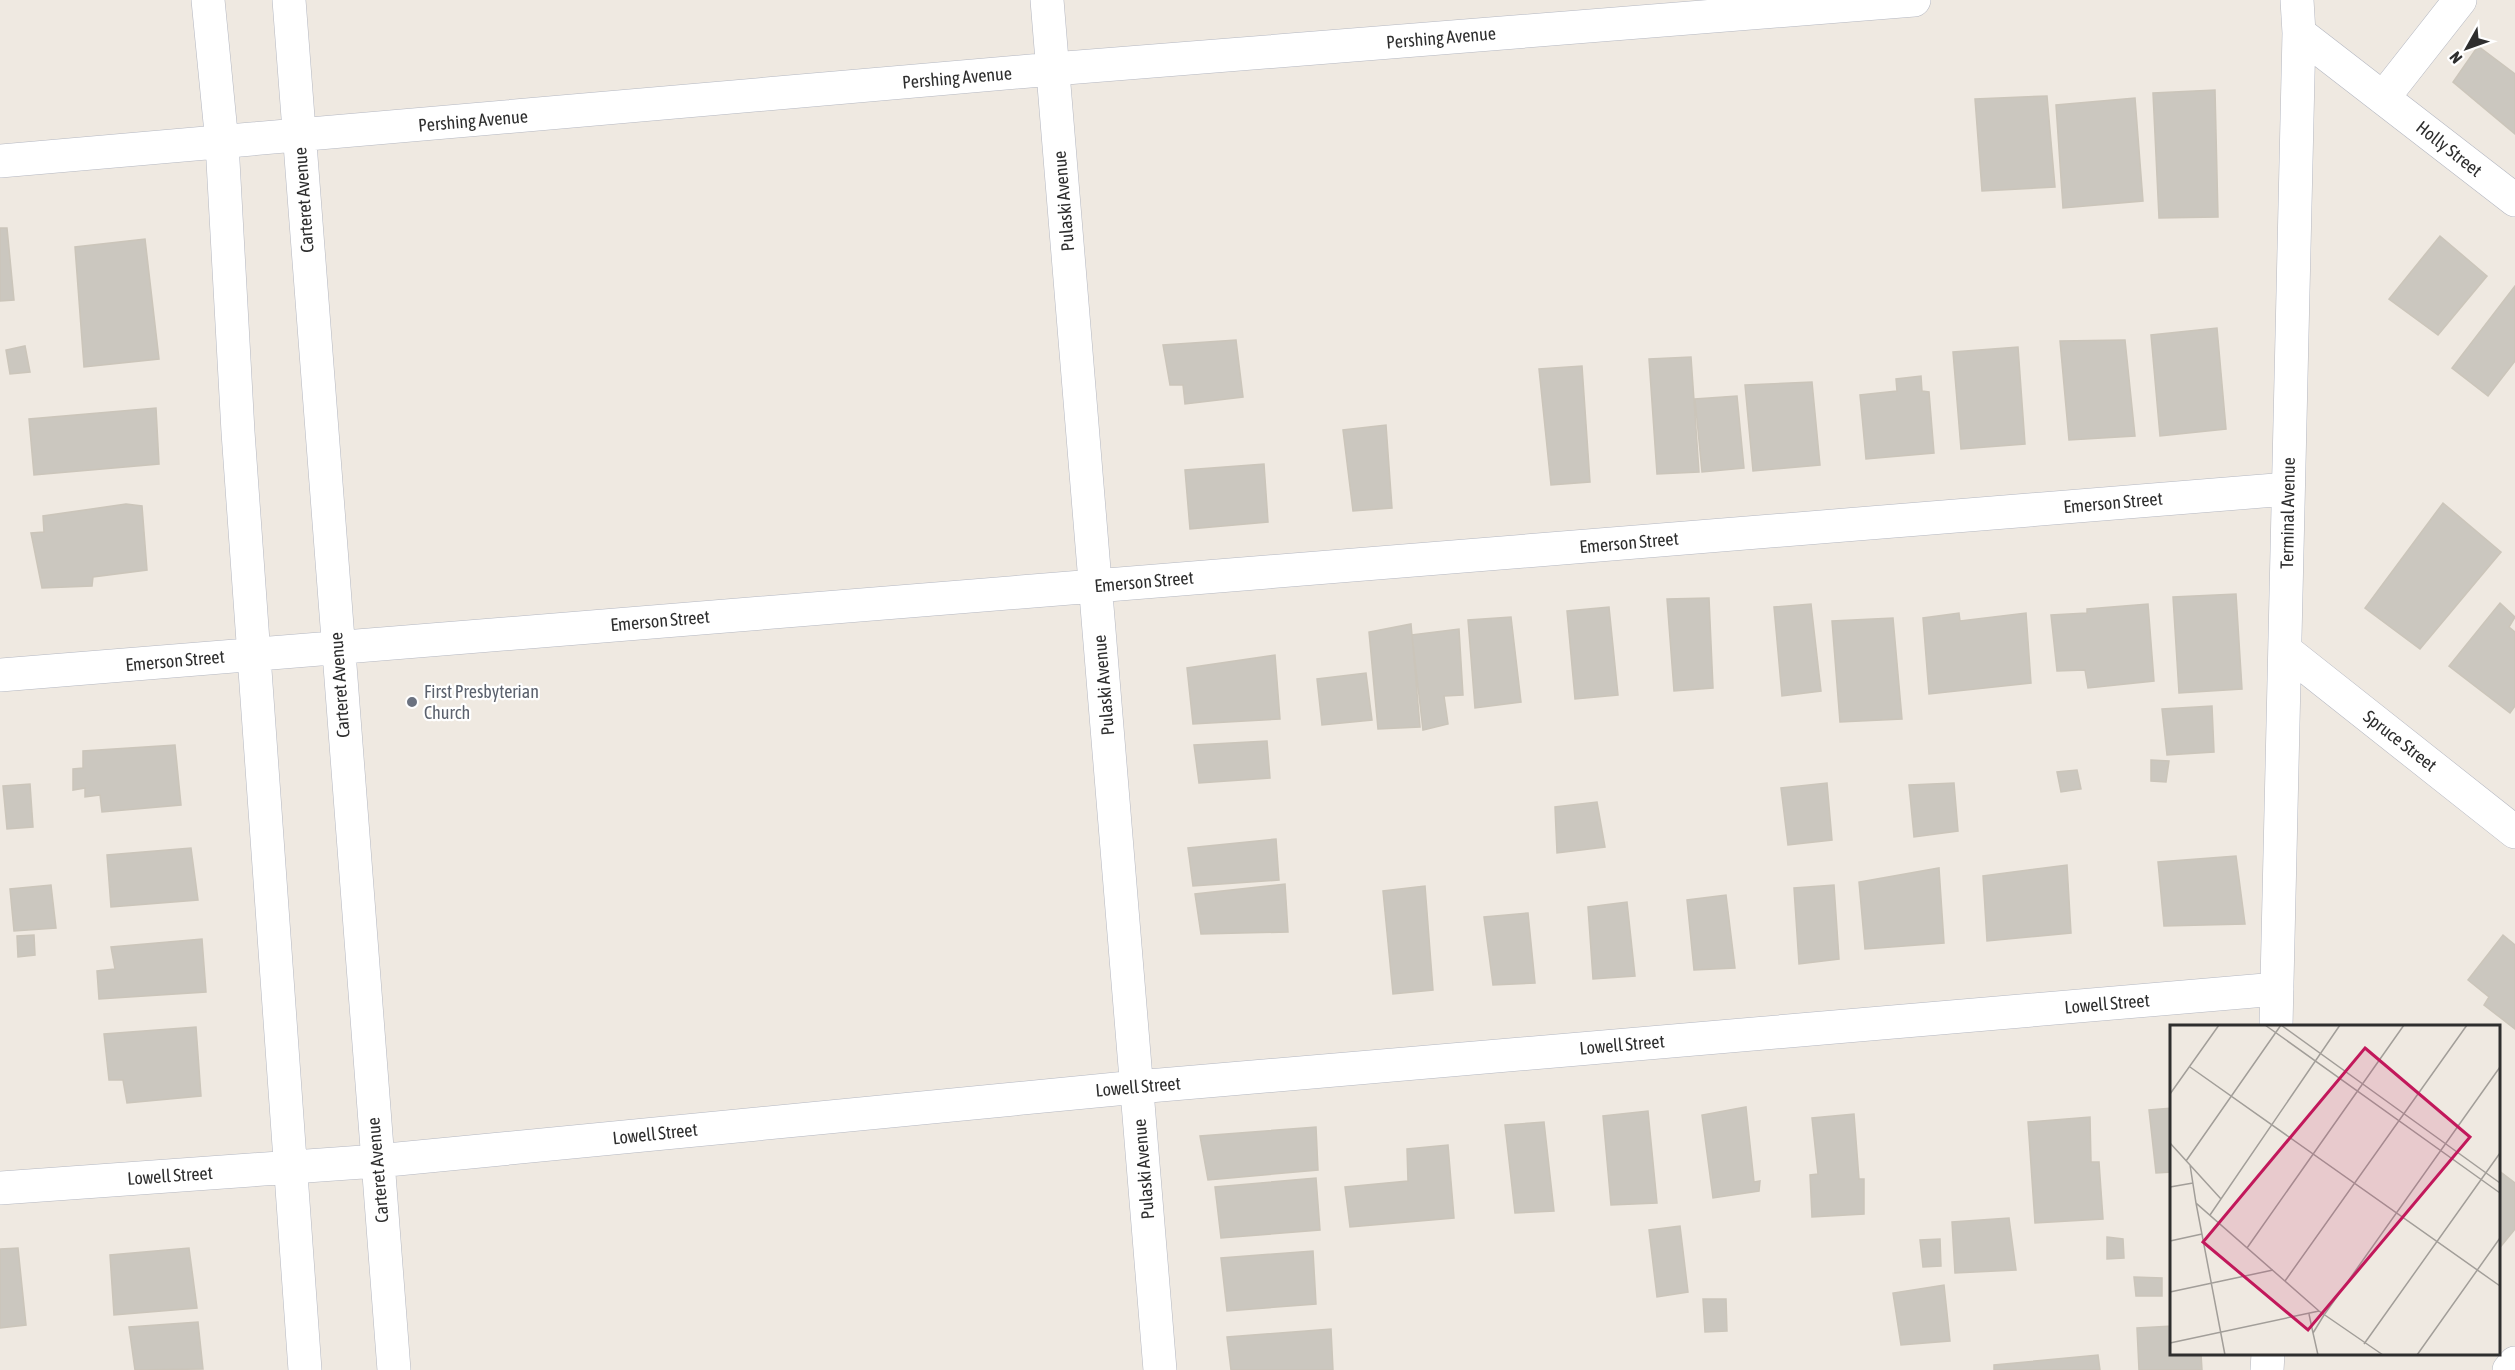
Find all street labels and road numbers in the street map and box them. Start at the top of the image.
street label: Pershing Avenue [1385,22,1497,53]
street label: Pershing Avenue [901,62,1013,93]
street label: Pershing Avenue [417,105,529,136]
street label: Holly Street [2412,116,2486,181]
street label: Carteret Avenue [289,147,318,254]
street label: Pulaski Avenue [1049,150,1078,252]
street label: Terminal Avenue [2276,457,2299,569]
street label: Emerson Street [2062,488,2163,517]
street label: Emerson Street [1578,528,1679,557]
street label: Emerson Street [1093,567,1194,596]
street label: Emerson Street [609,606,710,635]
street label: Carteret Avenue [325,632,354,739]
street label: Pulaski Avenue [1089,634,1118,736]
street label: Emerson Street [124,646,225,675]
street label: Spruce Street [2360,706,2441,776]
street label: Lowell Street [2063,989,2150,1018]
street label: Lowell Street [1578,1030,1665,1059]
street label: Lowell Street [1094,1072,1181,1101]
street label: Carteret Avenue [362,1116,393,1224]
street label: Pulaski Avenue [1129,1118,1158,1220]
street label: Lowell Street [611,1119,699,1148]
street label: Lowell Street [127,1162,213,1189]

